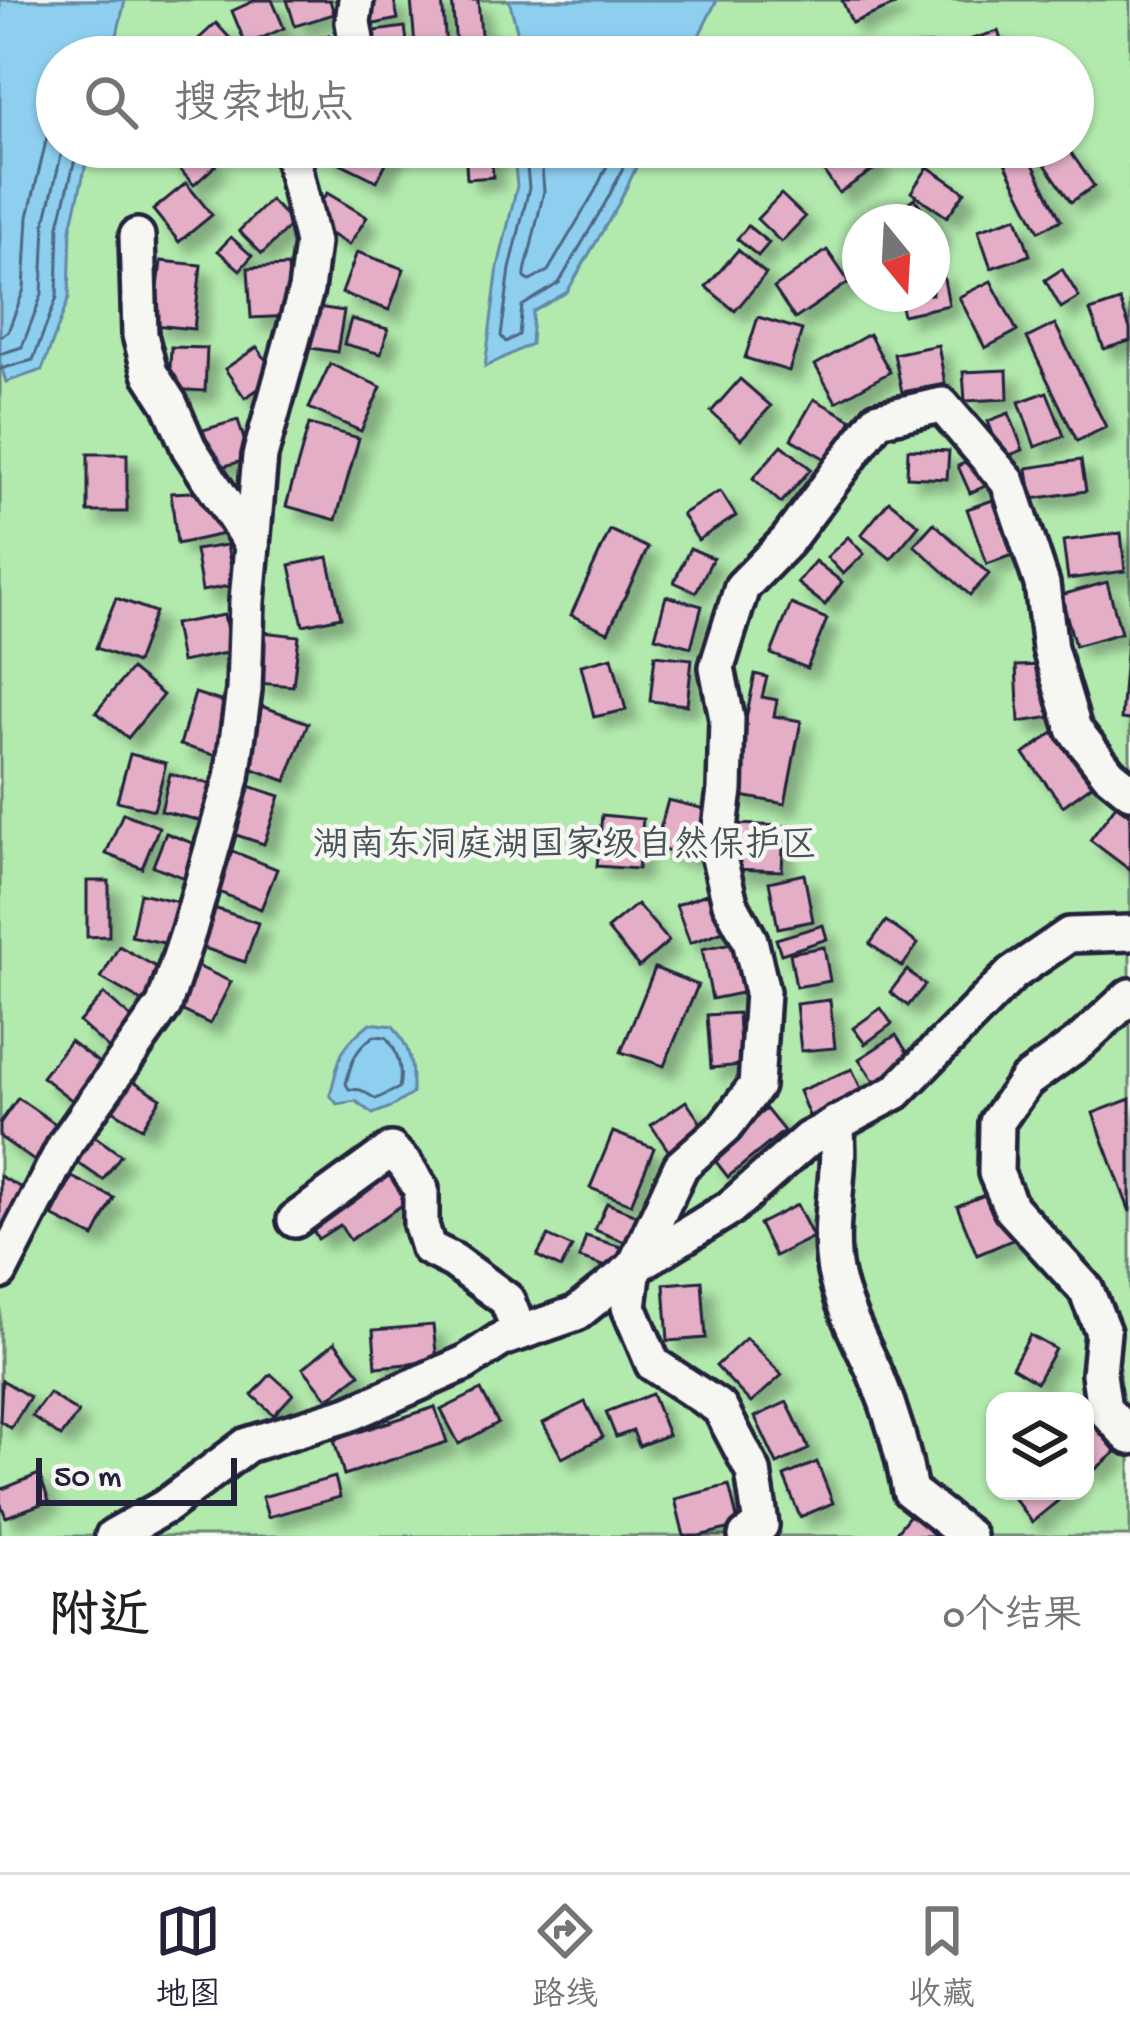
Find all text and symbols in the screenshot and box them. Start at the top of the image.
search box [36,36,1094,168]
icon: search [78,69,144,135]
text: 搜索地点 [174,81,354,134]
north arrow [842,204,950,312]
park label: 湖南东洞庭湖国家级自然保护区 [313,825,817,870]
map controls [986,1392,1094,1500]
button: layers [986,1392,1094,1500]
scale bar [36,1452,237,1505]
text: 50 m [54,1460,121,1498]
text: 附近 [48,1591,150,1651]
text: 0个结果 [943,1596,1082,1642]
tab: 地图 [155,1898,221,2017]
tab: 路线 [532,1898,598,2017]
tab: 收藏 [909,1898,975,2017]

